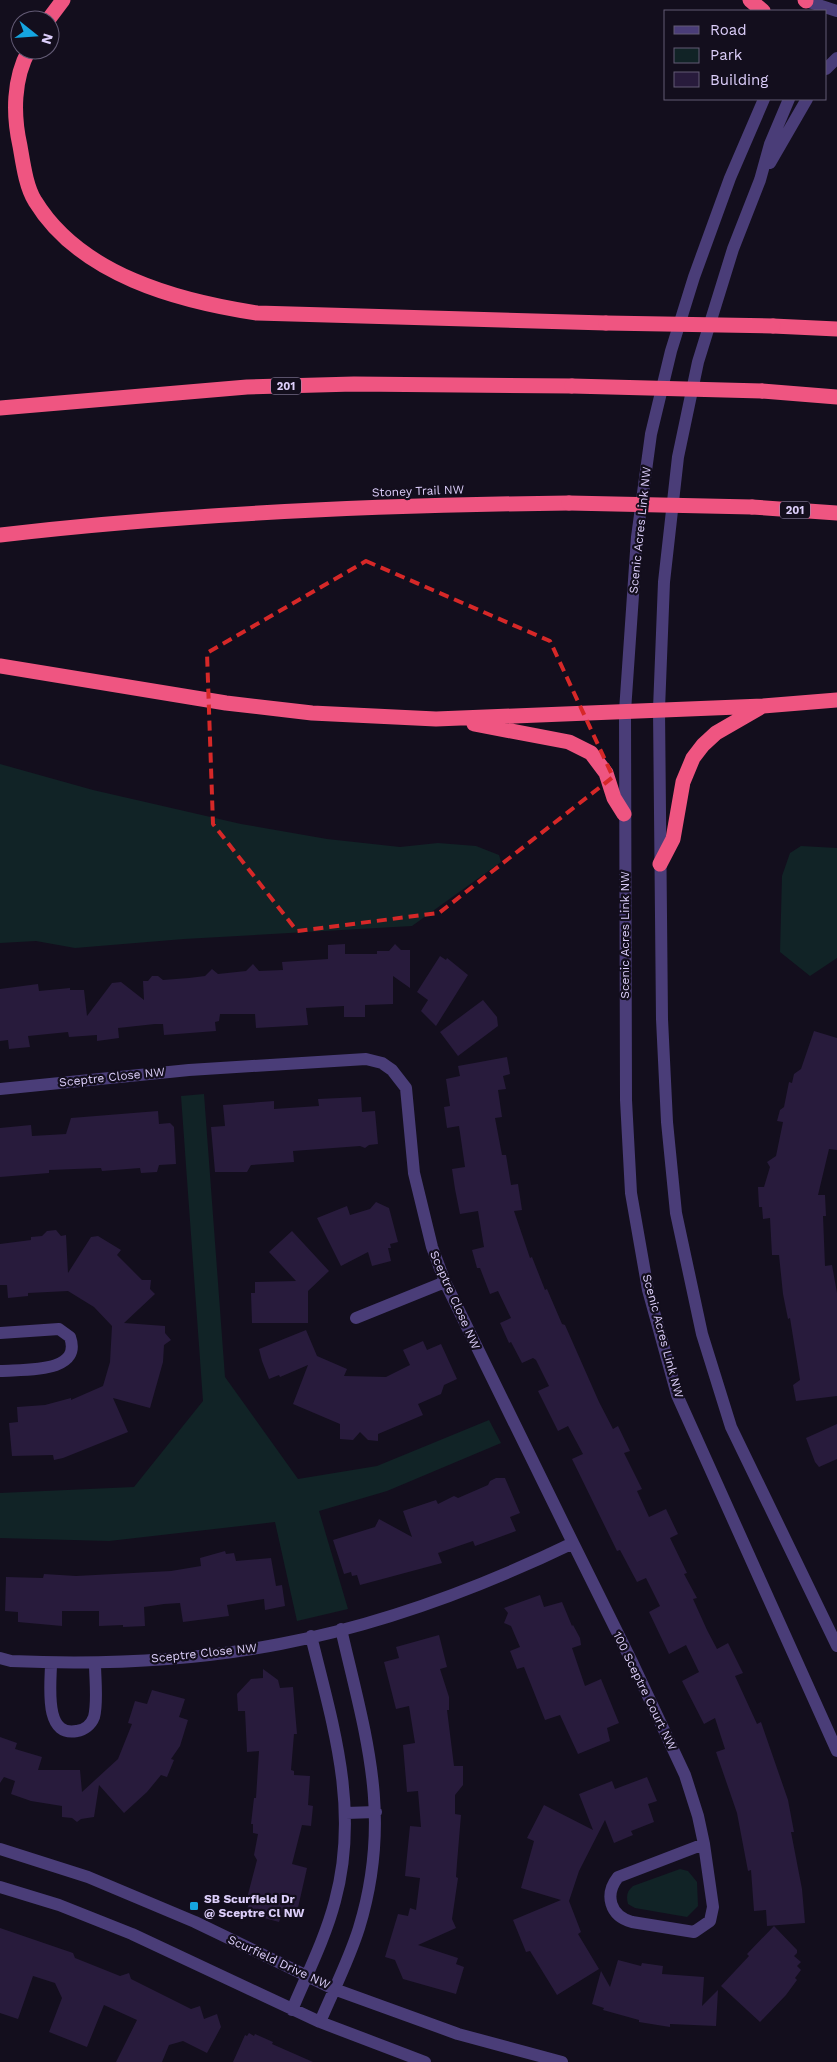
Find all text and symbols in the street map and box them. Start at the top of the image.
north arrow [10,10,60,60]
legend [664,10,827,100]
text: Road [710,21,747,39]
text: N [38,32,57,46]
text: Park [710,46,743,64]
text: Building [710,71,768,89]
road number: 201 [271,378,301,394]
street label: Scenic Acres Link NW [626,465,654,594]
street label: Stoney Trail NW [372,482,465,500]
road number: 201 [780,502,810,518]
street label: Scenic Acres Link NW [618,871,632,999]
street label: Sceptre Close NW [58,1064,166,1090]
street label: Sceptre Close NW [427,1249,483,1352]
street label: Scenic Acres Link NW [640,1273,686,1400]
street label: 100 Sceptre Court NW [610,1629,680,1753]
street label: Sceptre Close NW [150,1640,258,1666]
place label: SB Scurfield Dr @ Sceptre Cl NW [204,1892,305,1920]
marker: SB Scurfield Dr @ Sceptre Cl NW [188,1900,200,1912]
street label: Scurfield Drive NW [226,1932,333,1992]

